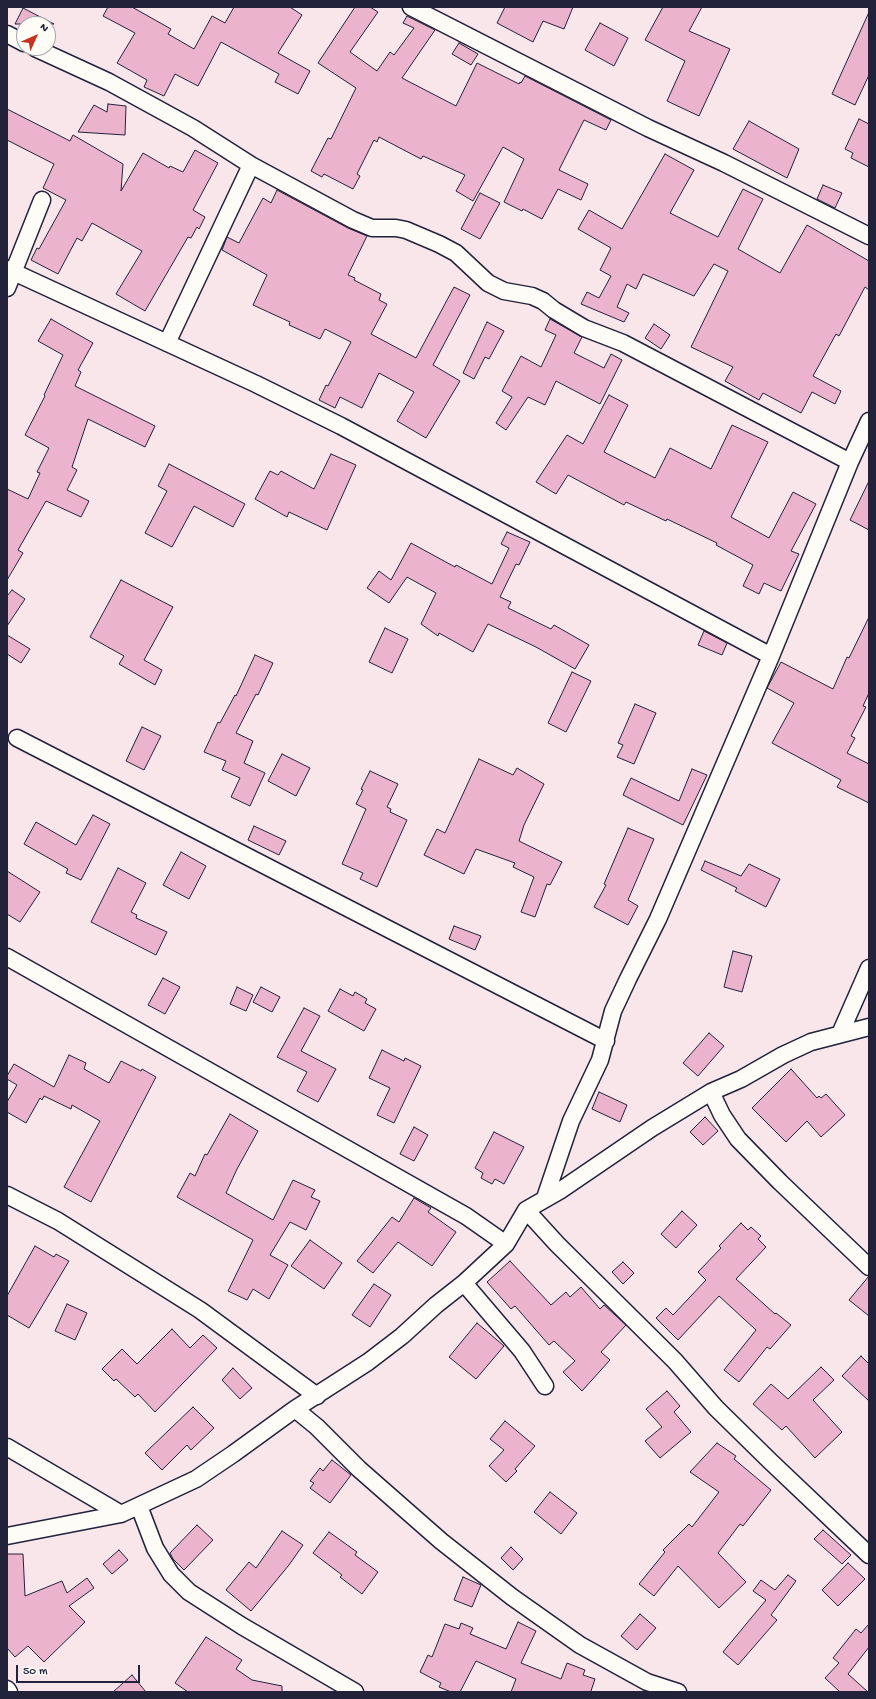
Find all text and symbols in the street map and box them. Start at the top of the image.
north arrow [16,16,56,56]
text: N [37,21,51,35]
scale bar [18,1657,142,1683]
text: 50 m [23,1665,48,1679]

